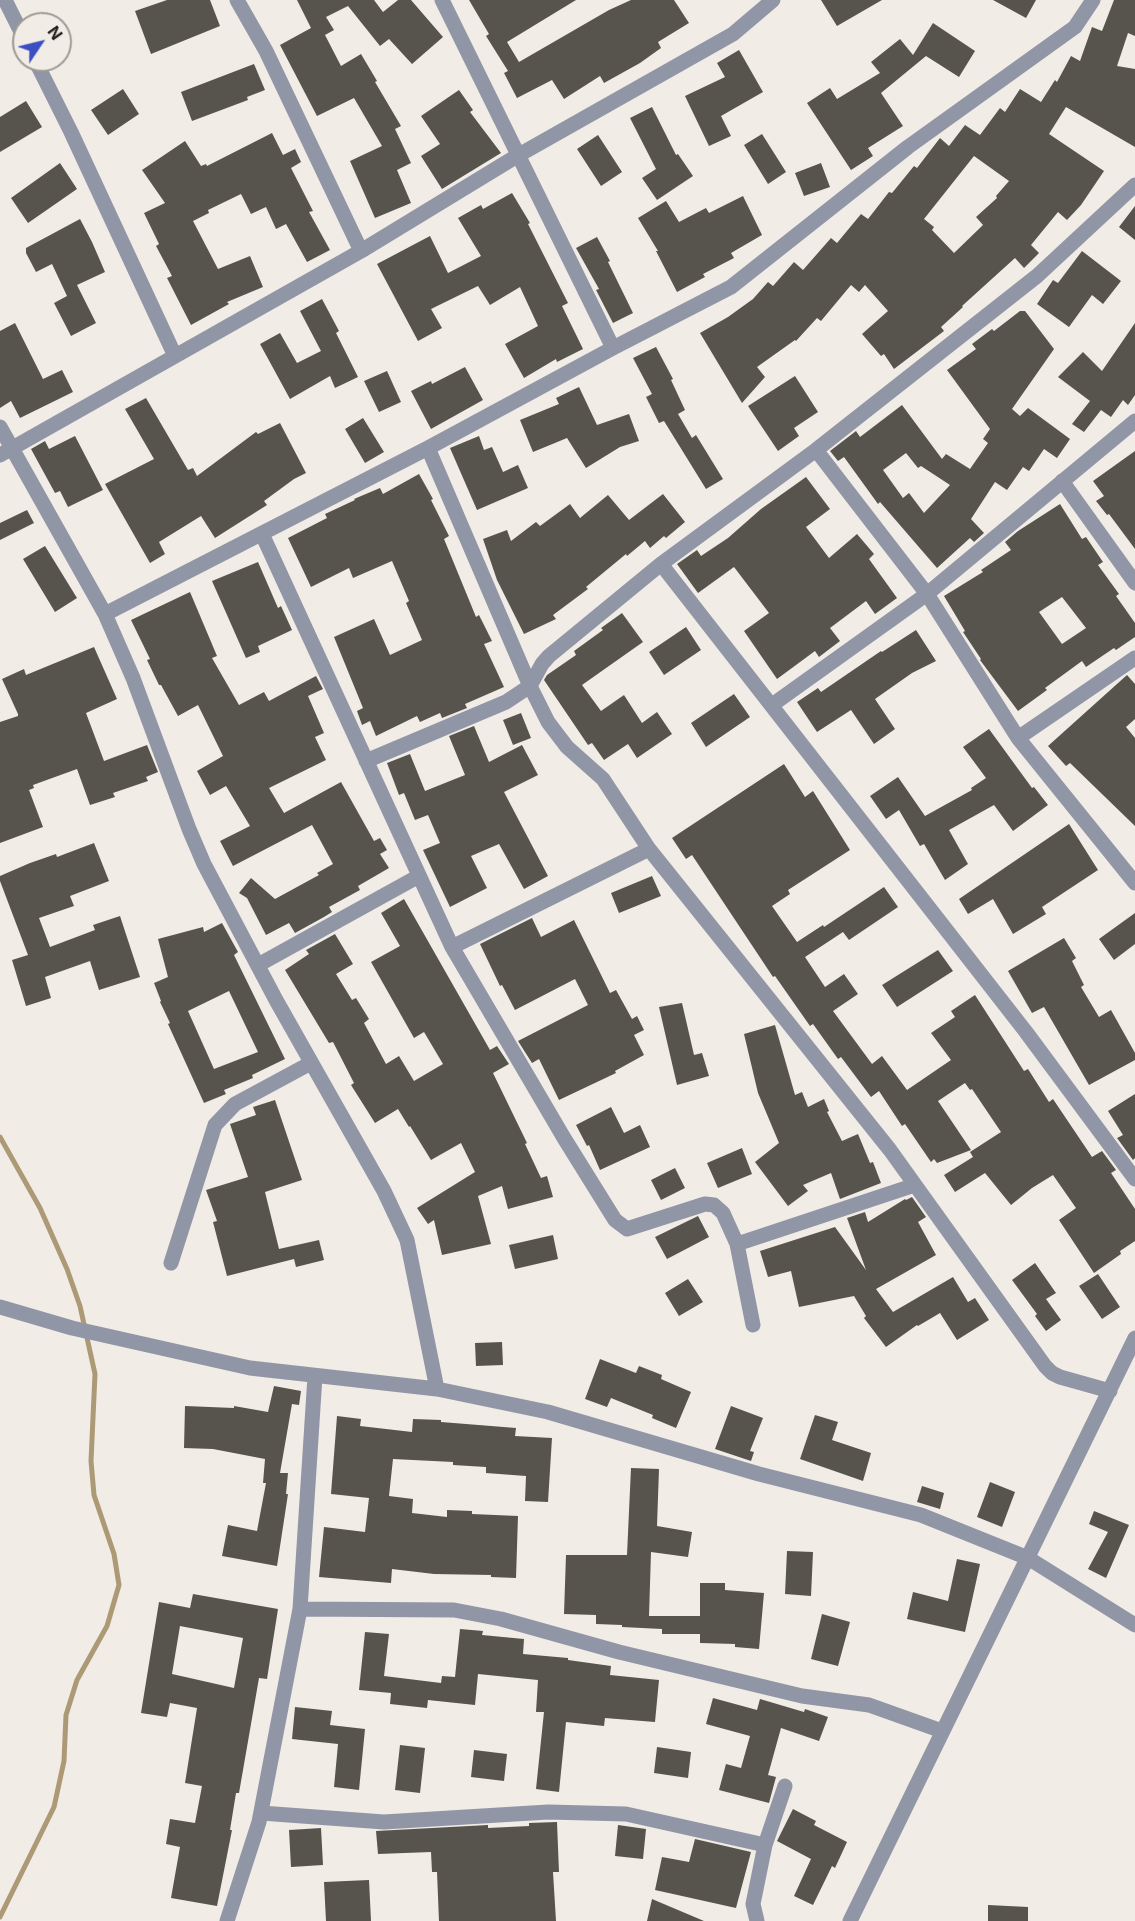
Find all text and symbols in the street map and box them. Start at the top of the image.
north arrow [12,12,72,72]
text: N [43,22,67,44]

